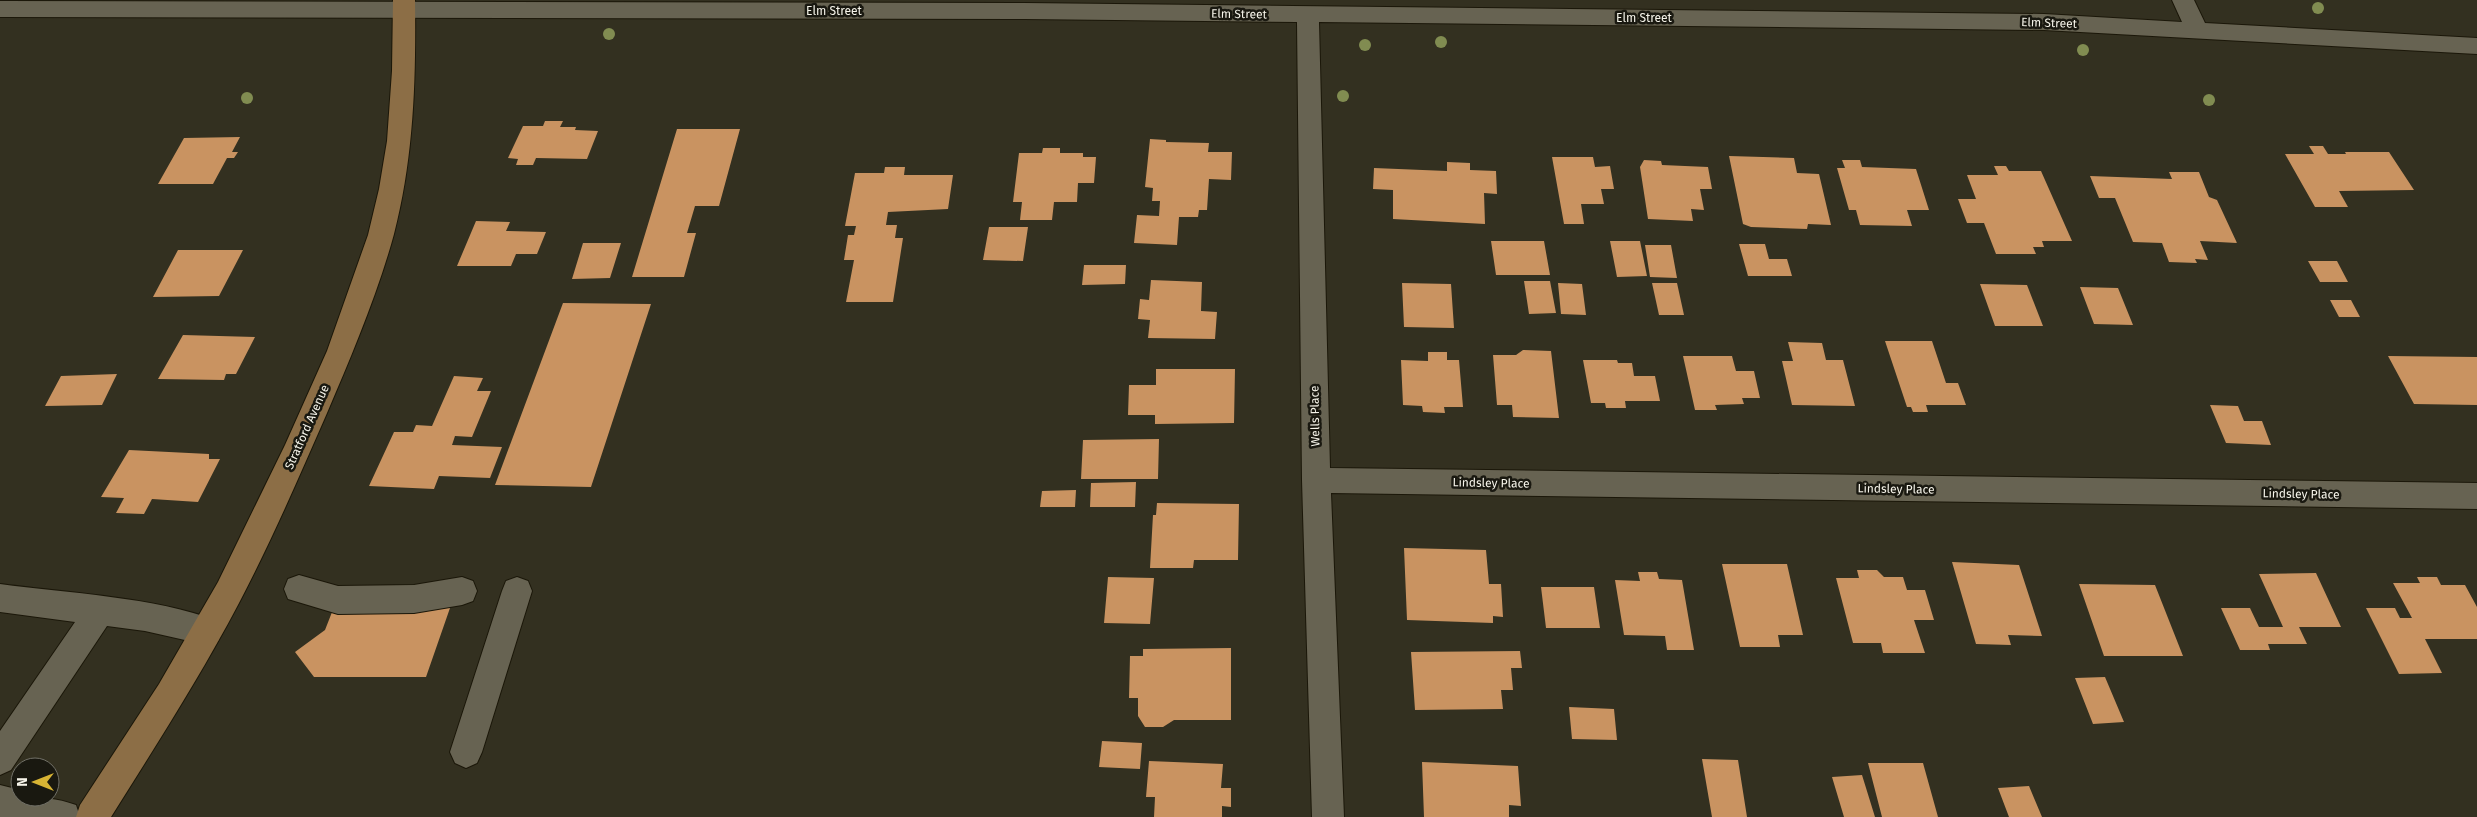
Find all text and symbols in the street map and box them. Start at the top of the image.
street label: Elm Street [806,4,863,18]
street label: Elm Street [1211,7,1268,21]
street label: Elm Street [1616,11,1673,25]
street label: Elm Street [2021,15,2078,31]
street label: Stratford Avenue [282,382,332,472]
street label: Wells Place [1307,385,1323,447]
street label: Lindsley Place [1452,475,1530,491]
street label: Lindsley Place [1857,481,1935,497]
street label: Lindsley Place [2262,486,2340,502]
north arrow [10,757,60,807]
text: N [14,777,31,787]

